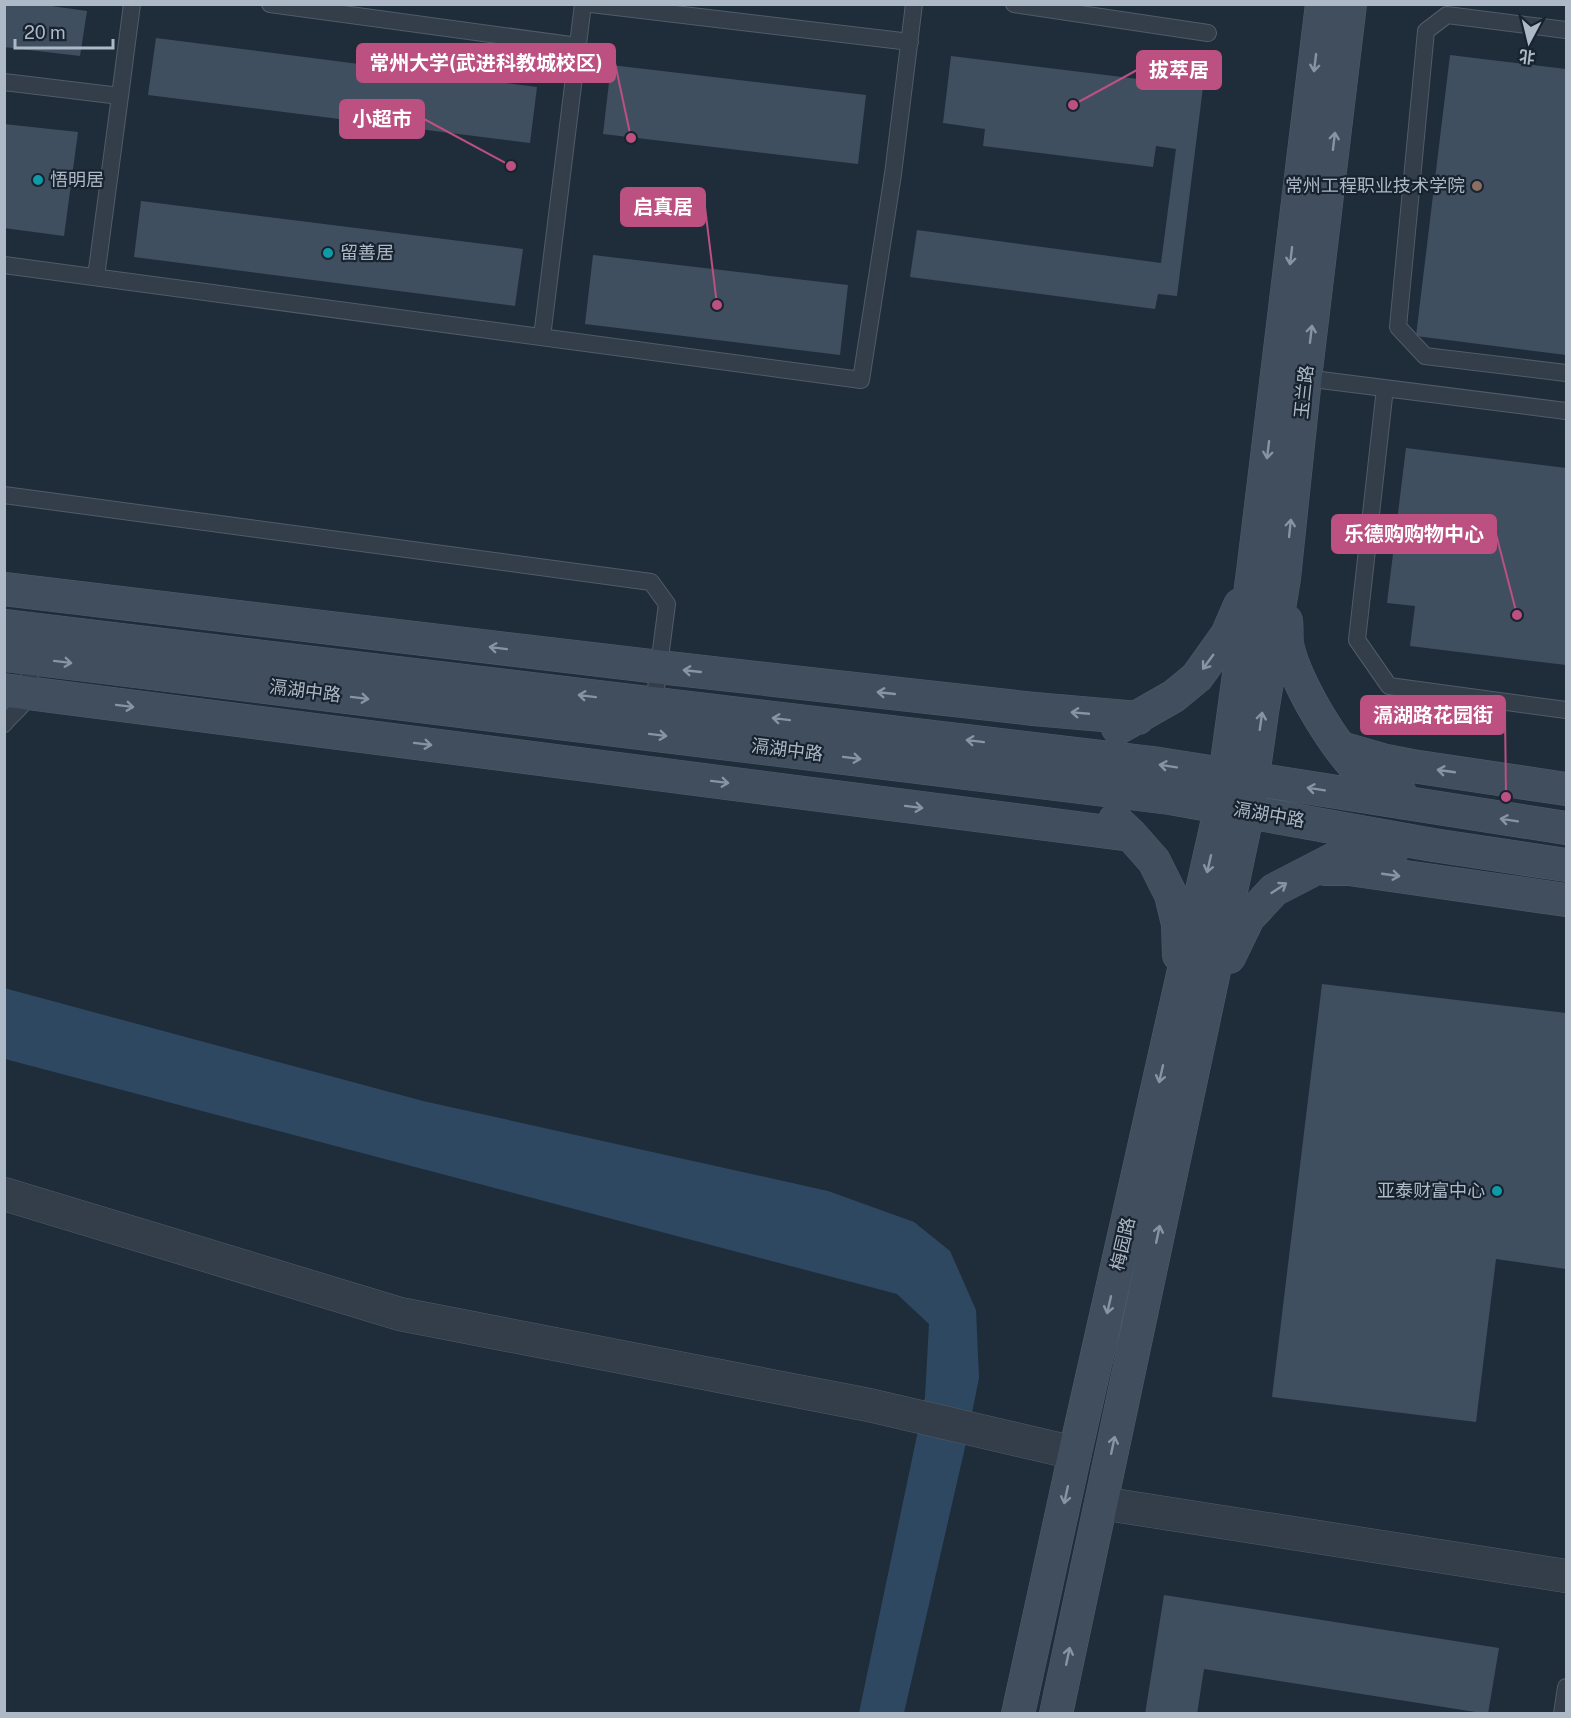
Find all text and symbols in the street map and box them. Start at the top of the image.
scale bar [15,12,112,50]
north arrow [1499,12,1559,72]
text: 20 m [24,22,66,43]
callout: 常州大学(武进科教城校区) [357,44,615,82]
text: 北 [1518,46,1536,67]
text: 常州大学(武进科教城校区) [369,51,603,75]
callout: 拔萃居 [1137,51,1221,89]
one-way arrow [1309,52,1320,72]
text: 拔萃居 [1149,58,1209,82]
callout: 小超市 [340,100,424,138]
text: 小超市 [352,107,412,131]
one-way arrow [1329,131,1340,151]
place label: 悟明居 [50,169,104,190]
marker: 悟明居 [31,173,45,187]
place label: 常州工程职业技术学院 [1285,175,1465,196]
marker: 常州工程职业技术学院 [1470,179,1484,193]
callout: 启真居 [621,188,705,226]
text: 启真居 [633,195,693,219]
place label: 留善居 [340,242,394,263]
marker: 留善居 [321,246,335,260]
one-way arrow [1285,246,1296,266]
one-way arrow [1305,325,1316,345]
street label: 玉兰路 [1290,364,1317,420]
one-way arrow [1262,439,1273,459]
callout: 乐德购购物中心 [1332,515,1496,553]
one-way arrow [1285,519,1296,539]
text: 乐德购购物中心 [1344,522,1484,546]
one-way arrow [489,642,509,653]
one-way arrow [1202,653,1214,669]
one-way arrow [52,657,72,668]
one-way arrow [683,665,702,676]
street label: 滆湖中路 [268,676,342,705]
one-way arrow [876,687,896,698]
one-way arrow [578,691,598,702]
one-way arrow [350,693,370,704]
callout: 滆湖路花园街 [1361,696,1505,734]
one-way arrow [115,700,134,711]
text: 滆湖路花园街 [1373,703,1493,727]
one-way arrow [1070,707,1090,718]
one-way arrow [1256,712,1267,731]
one-way arrow [772,713,792,724]
one-way arrow [648,729,668,740]
street label: 滆湖中路 [750,735,824,764]
one-way arrow [965,736,985,747]
one-way arrow [412,738,432,749]
one-way arrow [841,753,861,764]
one-way arrow [1159,760,1179,771]
one-way arrow [1437,766,1457,777]
one-way arrow [710,777,730,788]
one-way arrow [1307,783,1326,794]
street label: 滆湖中路 [1232,798,1306,831]
one-way arrow [903,801,923,812]
one-way arrow [1499,814,1519,825]
one-way arrow [1203,854,1215,873]
one-way arrow [1381,869,1401,880]
one-way arrow [1270,882,1287,894]
one-way arrow [1155,1064,1167,1083]
place label: 亚泰财富中心 [1377,1180,1485,1201]
marker: 亚泰财富中心 [1490,1184,1504,1198]
street label: 梅园路 [1106,1215,1139,1273]
one-way arrow [1153,1224,1164,1244]
one-way arrow [1102,1295,1114,1314]
one-way arrow [1108,1436,1119,1455]
one-way arrow [1059,1486,1071,1505]
one-way arrow [1063,1647,1074,1667]

